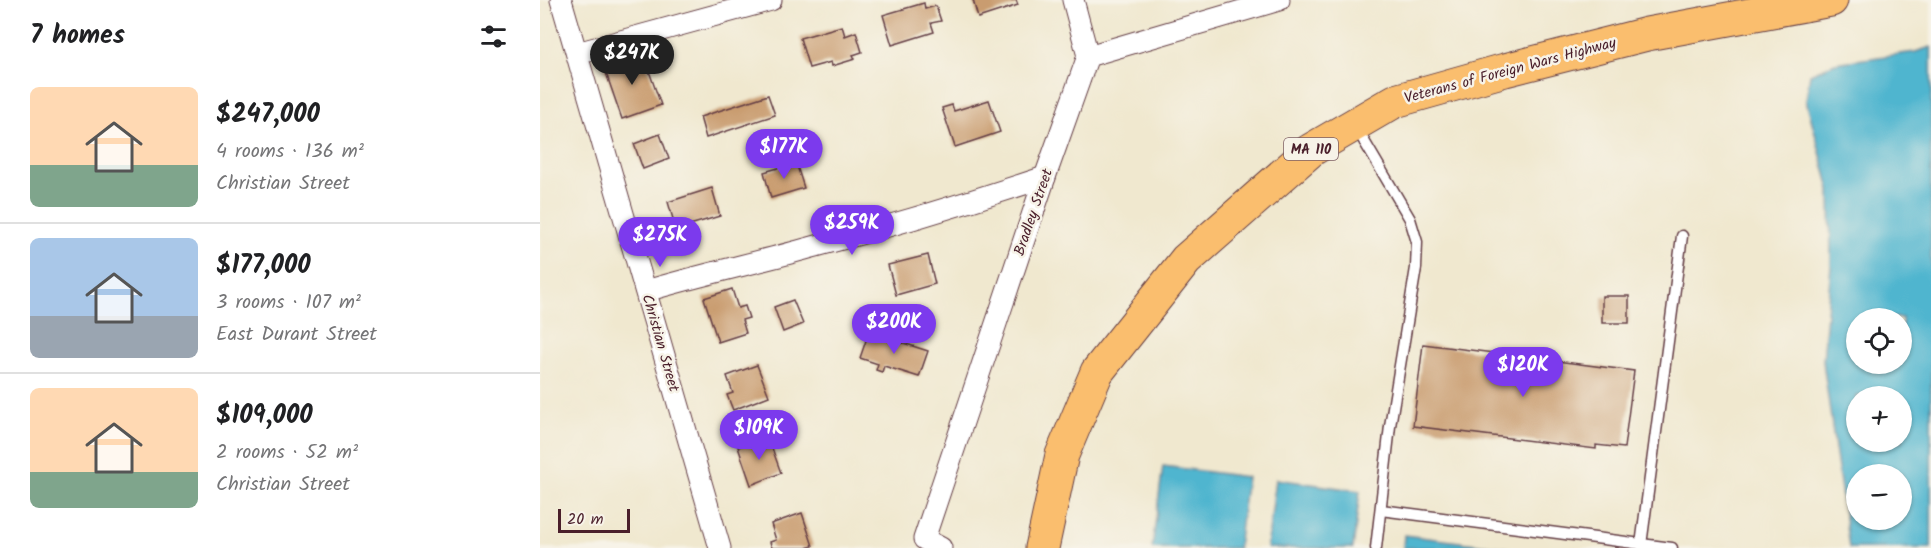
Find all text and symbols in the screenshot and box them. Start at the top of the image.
text: 7 homes [30,15,125,57]
icon: filters [477,20,510,53]
street label: Veterans of Foreign Wars Highway [1402,31,1620,111]
pin: $247K [590,35,674,86]
text: $247K [604,38,660,70]
text: $247,000 [216,94,320,136]
icon: home [78,111,150,183]
pin: $177K [742,129,826,180]
text: $177K [760,132,808,164]
text: 4 rooms · 136 m² [216,136,364,168]
road number: MA 110 [1284,138,1338,160]
street label: Bradley Street [1008,165,1060,259]
text: Christian Street [216,168,350,200]
pin: $259K [810,205,894,256]
text: $259K [824,208,880,240]
pin: $275K [618,217,702,268]
text: $275K [632,220,688,252]
text: $177,000 [216,245,311,287]
icon: home [78,262,150,334]
text: 3 rooms · 107 m² [216,287,361,319]
street label: Christian Street [635,292,685,395]
pin: $200K [852,304,936,355]
text: $200K [866,307,922,339]
map controls [1846,308,1912,530]
button: locate [1846,308,1912,374]
text: East Durant Street [216,319,377,351]
pin: $120K [1481,347,1565,398]
text: $120K [1497,350,1549,382]
button: + [1846,386,1912,452]
text: $109,000 [216,395,313,437]
pin: $109K [717,410,801,461]
icon: home [78,412,150,484]
text: $109K [734,413,784,445]
text: 2 rooms · 52 m² [216,437,358,469]
button: − [1846,464,1912,530]
text: Christian Street [216,469,350,501]
scale bar [558,506,630,534]
text: 20 m [567,507,603,532]

